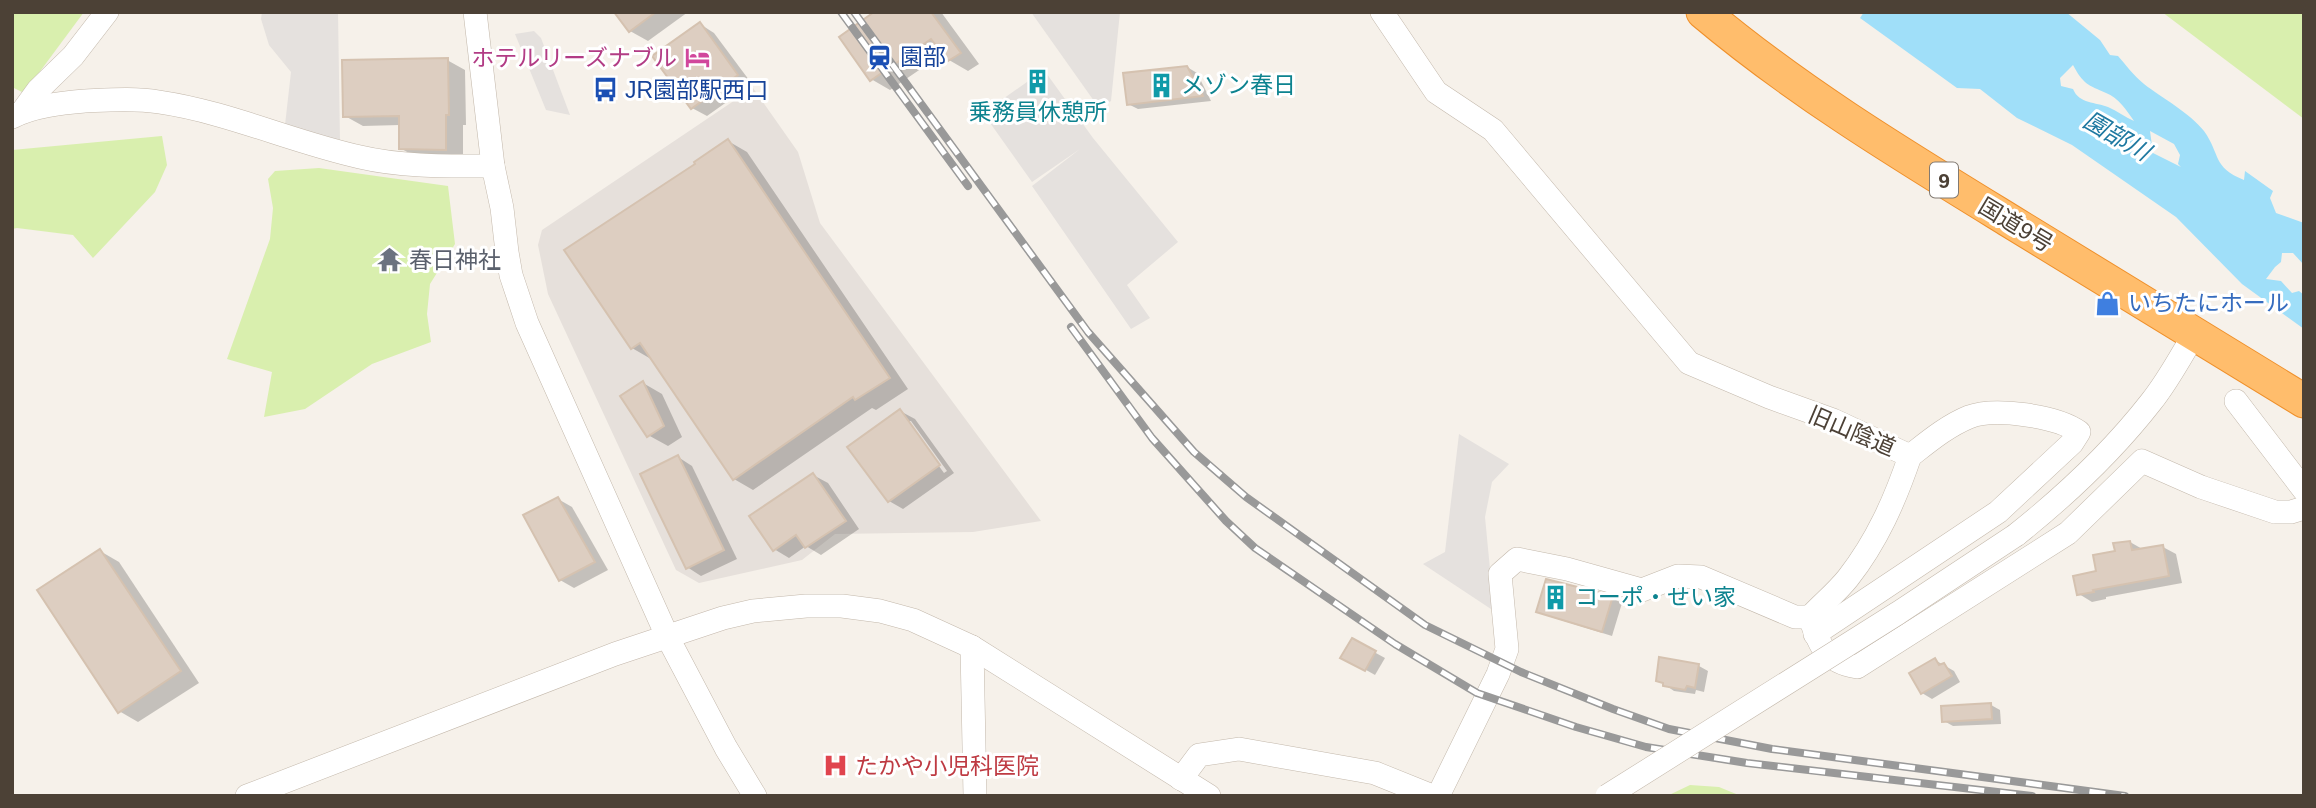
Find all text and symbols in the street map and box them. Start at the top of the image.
station icon: 園部 [866,43,894,71]
hotel icon: ホテルリーズナブル [683,44,711,72]
place label: 園部 [900,44,946,70]
place label: ホテルリーズナブル [471,45,677,71]
building icon: 乗務員休憩所 [1024,68,1052,96]
building icon: メゾン春日 [1147,71,1175,99]
place label: メゾン春日 [1181,72,1296,98]
bus stop icon: JR園部駅西口 [591,76,619,104]
place label: JR園部駅西口 [625,77,768,103]
place label: 乗務員休憩所 [969,99,1107,125]
water label: 園部川 [2079,106,2158,167]
road number: 9 [1930,162,1958,198]
street label: 国道9号 [1974,193,2058,257]
temple icon: 春日神社 [375,246,403,274]
place label: 春日神社 [409,247,501,273]
shop icon: いちたにホール [2094,289,2122,317]
place label: いちたにホール [2128,290,2289,316]
street label: 旧山陰道 [1805,401,1899,461]
building icon: コーポ・せい家 [1541,583,1569,611]
place label: コーポ・せい家 [1575,584,1736,610]
hospital icon: たかや小児科医院 [821,752,849,780]
place label: たかや小児科医院 [855,753,1039,779]

